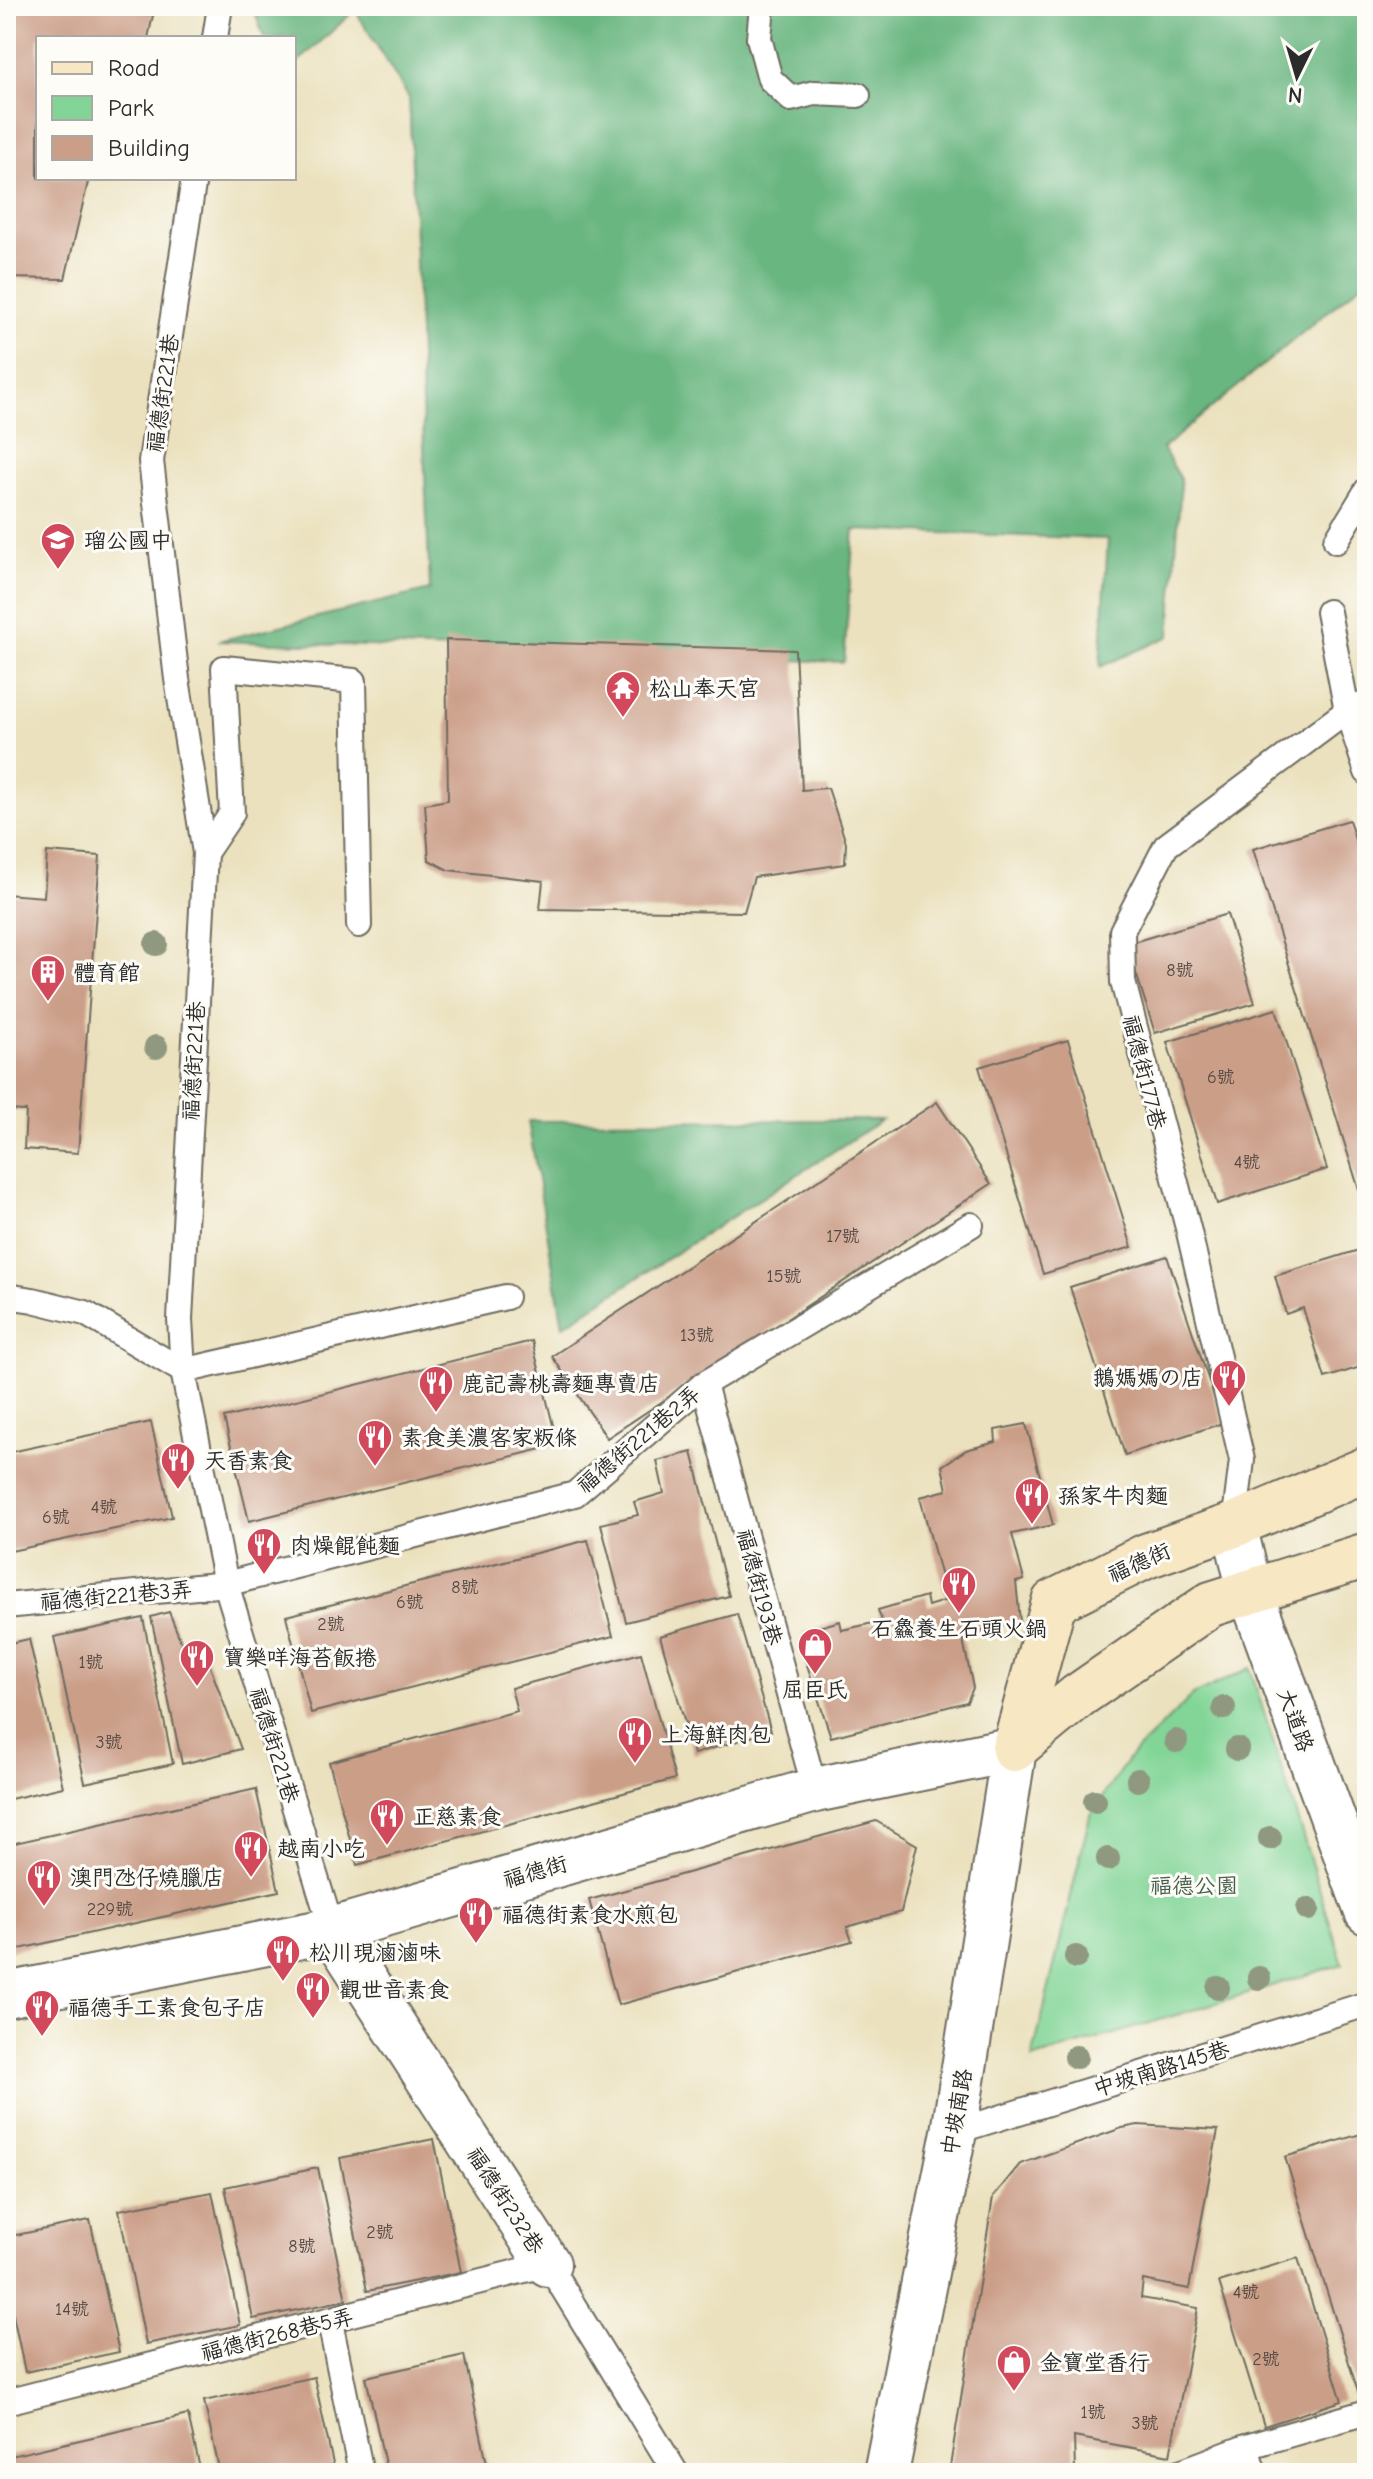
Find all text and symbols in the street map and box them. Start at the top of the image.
legend [36,36,296,180]
north arrow [1257,36,1337,116]
text: Road [108,54,160,82]
text: N [1287,81,1304,109]
text: Park [108,94,154,122]
text: Building [108,134,190,162]
street label: 福德街221巷 [142,332,184,454]
school or university icon: 瑠公國中 [39,521,77,571]
place label: 瑠公國中 [84,528,172,554]
temple icon: 松山奉天宮 [604,669,642,719]
place label: 松山奉天宮 [649,676,759,702]
building icon: 體育館 [29,953,67,1003]
place label: 體育館 [74,960,140,986]
house number: 8號 [1166,960,1194,981]
street label: 福德街221巷 [178,1001,210,1122]
street label: 福德街177巷 [1117,1012,1171,1132]
house number: 6號 [1207,1067,1235,1088]
house number: 4號 [1234,1152,1260,1173]
house number: 17號 [826,1226,860,1247]
house number: 15號 [767,1266,801,1287]
house number: 13號 [680,1325,714,1346]
restaurant icon: 鵝媽媽の店 [1210,1358,1248,1408]
restaurant icon: 鹿記壽桃壽麵專賣店 [417,1364,455,1414]
place label: 鵝媽媽の店 [1093,1365,1203,1391]
place label: 鹿記壽桃壽麵專賣店 [462,1371,660,1397]
street label: 福德街221巷2弄 [572,1381,706,1499]
restaurant icon: 素食美濃客家粄條 [356,1418,394,1468]
place label: 素食美濃客家粄條 [401,1425,577,1451]
restaurant icon: 天香素食 [159,1441,197,1491]
place label: 天香素食 [204,1448,292,1474]
restaurant icon: 孫家牛肉麵 [1013,1476,1051,1526]
place label: 孫家牛肉麵 [1058,1483,1168,1509]
house number: 4號 [91,1497,117,1518]
house number: 6號 [42,1507,70,1528]
restaurant icon: 肉燥餛飩麵 [245,1526,283,1576]
street label: 福德街193巷 [731,1526,787,1648]
place label: 肉燥餛飩麵 [290,1533,400,1559]
street label: 福德街 [1104,1538,1175,1588]
restaurant icon: 石鱻養生石頭火鍋 [940,1565,978,1615]
street label: 福德街221巷3弄 [39,1576,193,1616]
house number: 8號 [451,1577,479,1598]
house number: 6號 [396,1592,424,1613]
house number: 2號 [317,1614,345,1635]
place label: 石鱻養生石頭火鍋 [871,1616,1047,1642]
shop icon: 屈臣氏 [796,1626,834,1676]
restaurant icon: 寶樂咩海苔飯捲 [178,1638,216,1688]
place label: 寶樂咩海苔飯捲 [223,1645,377,1671]
house number: 1號 [78,1652,104,1673]
place label: 屈臣氏 [782,1677,848,1703]
street label: 福德街221巷 [244,1684,304,1806]
street label: 大道路 [1272,1685,1319,1756]
restaurant icon: 上海鮮肉包 [616,1715,654,1765]
place label: 上海鮮肉包 [661,1722,771,1748]
house number: 3號 [95,1732,123,1753]
restaurant icon: 正慈素食 [368,1797,406,1847]
place label: 正慈素食 [413,1804,501,1830]
restaurant icon: 越南小吃 [232,1829,270,1879]
place label: 越南小吃 [277,1836,365,1862]
street label: 福德街 [500,1850,571,1894]
restaurant icon: 澳門氹仔燒臘店 [25,1858,63,1908]
place label: 澳門氹仔燒臘店 [70,1865,224,1891]
park label: 福德公園 [1150,1873,1238,1899]
restaurant icon: 福德街素食水煎包 [457,1895,495,1945]
house number: 229號 [87,1899,133,1920]
place label: 福德街素食水煎包 [502,1902,678,1928]
restaurant icon: 松川現滷滷味 [264,1933,302,1983]
place label: 松川現滷滷味 [309,1940,441,1966]
restaurant icon: 觀世音素食 [294,1970,332,2020]
place label: 觀世音素食 [339,1977,449,2003]
restaurant icon: 福德手工素食包子店 [23,1988,61,2038]
place label: 福德手工素食包子店 [68,1995,266,2021]
street label: 中坡南路145巷 [1090,2036,1233,2102]
street label: 中坡南路 [937,2067,977,2158]
street label: 福德街232巷 [461,2142,549,2259]
house number: 2號 [366,2222,394,2243]
house number: 8號 [288,2236,316,2257]
house number: 4號 [1233,2282,1259,2303]
house number: 14號 [55,2299,89,2320]
street label: 福德街268巷5弄 [198,2303,356,2367]
shop icon: 金寶堂香行 [995,2343,1033,2393]
house number: 2號 [1252,2349,1280,2370]
place label: 金寶堂香行 [1040,2350,1150,2376]
house number: 1號 [1080,2402,1106,2423]
house number: 3號 [1131,2413,1159,2434]

